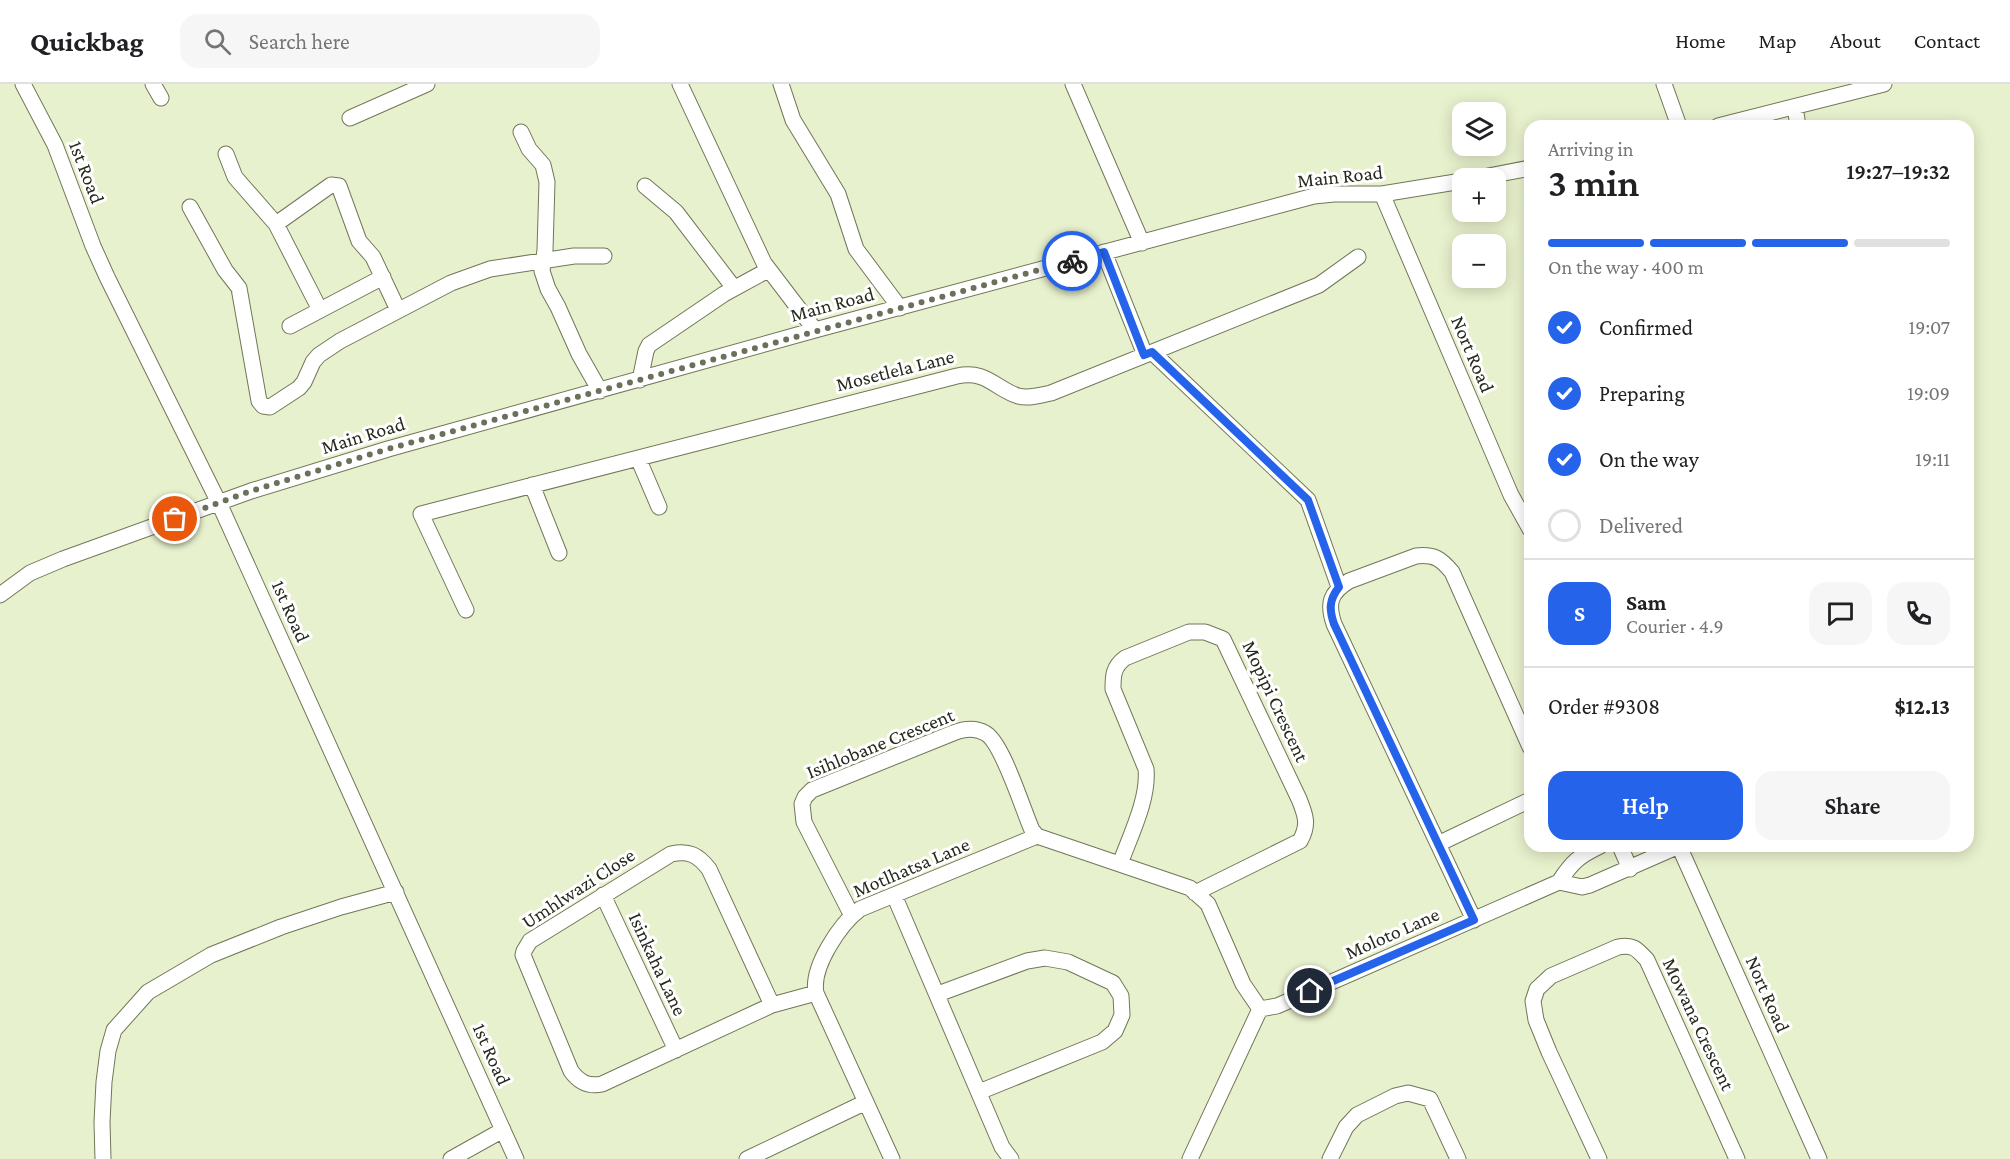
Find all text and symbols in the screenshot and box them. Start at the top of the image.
search box [180,14,600,68]
icon: search [201,25,234,58]
text: Quickbag [30,26,144,57]
text: Search here [249,29,350,54]
text: Home [1675,29,1725,53]
text: Map [1758,29,1797,53]
text: About [1830,29,1881,53]
text: Contact [1914,29,1980,53]
map controls [1452,102,1506,288]
button: layers [1452,102,1506,156]
street label: 1st Road [65,138,109,207]
text: Arriving in [1548,138,1633,160]
text: 19:27–19:32 [1846,159,1950,184]
street label: Main Road [1296,161,1384,191]
text: 3 min [1548,161,1639,204]
button: + [1452,168,1506,222]
courier [1042,231,1102,291]
button: − [1452,234,1506,288]
icon: bike [1056,245,1089,278]
text: On the way · 400 m [1548,256,1704,278]
street label: Main Road [788,282,877,326]
icon: check [1548,311,1581,344]
street label: Nort Road [1447,312,1499,396]
text: Confirmed [1599,315,1693,340]
text: 19:07 [1909,316,1950,338]
street label: Mosetlela Lane [834,345,957,395]
icon: check [1548,377,1581,410]
text: Preparing [1599,381,1685,406]
text: 19:09 [1907,382,1950,404]
street label: Main Road [319,412,408,458]
icon: check [1548,443,1581,476]
text: On the way [1599,447,1699,472]
text: 19:11 [1915,448,1950,470]
pin [149,493,200,544]
icon: bag [158,502,191,535]
text: Delivered [1599,513,1683,538]
street label: 1st Road [268,577,315,646]
button: chat [1809,582,1872,645]
button: phone [1887,582,1950,645]
text: Sam [1626,590,1666,615]
text: S [1574,601,1585,626]
text: Courier · 4.9 [1626,615,1724,637]
street label: Mopipi Crescent [1237,637,1314,766]
text: Order #9308 [1548,694,1660,719]
text: $12.13 [1894,694,1950,719]
street label: Isihlobane Crescent [803,703,957,783]
button: Help [1548,771,1743,840]
button: Share [1755,771,1950,840]
street label: Motlhatsa Lane [849,832,973,901]
street label: Umhlwazi Close [518,843,639,933]
street label: Moloto Lane [1342,902,1443,964]
street label: Isinkaha Lane [625,909,692,1019]
street label: Nort Road [1741,953,1795,1036]
street label: Mowana Crescent [1659,954,1739,1094]
pin [1284,965,1335,1016]
icon: home [1293,974,1326,1007]
street label: 1st Road [469,1020,516,1089]

